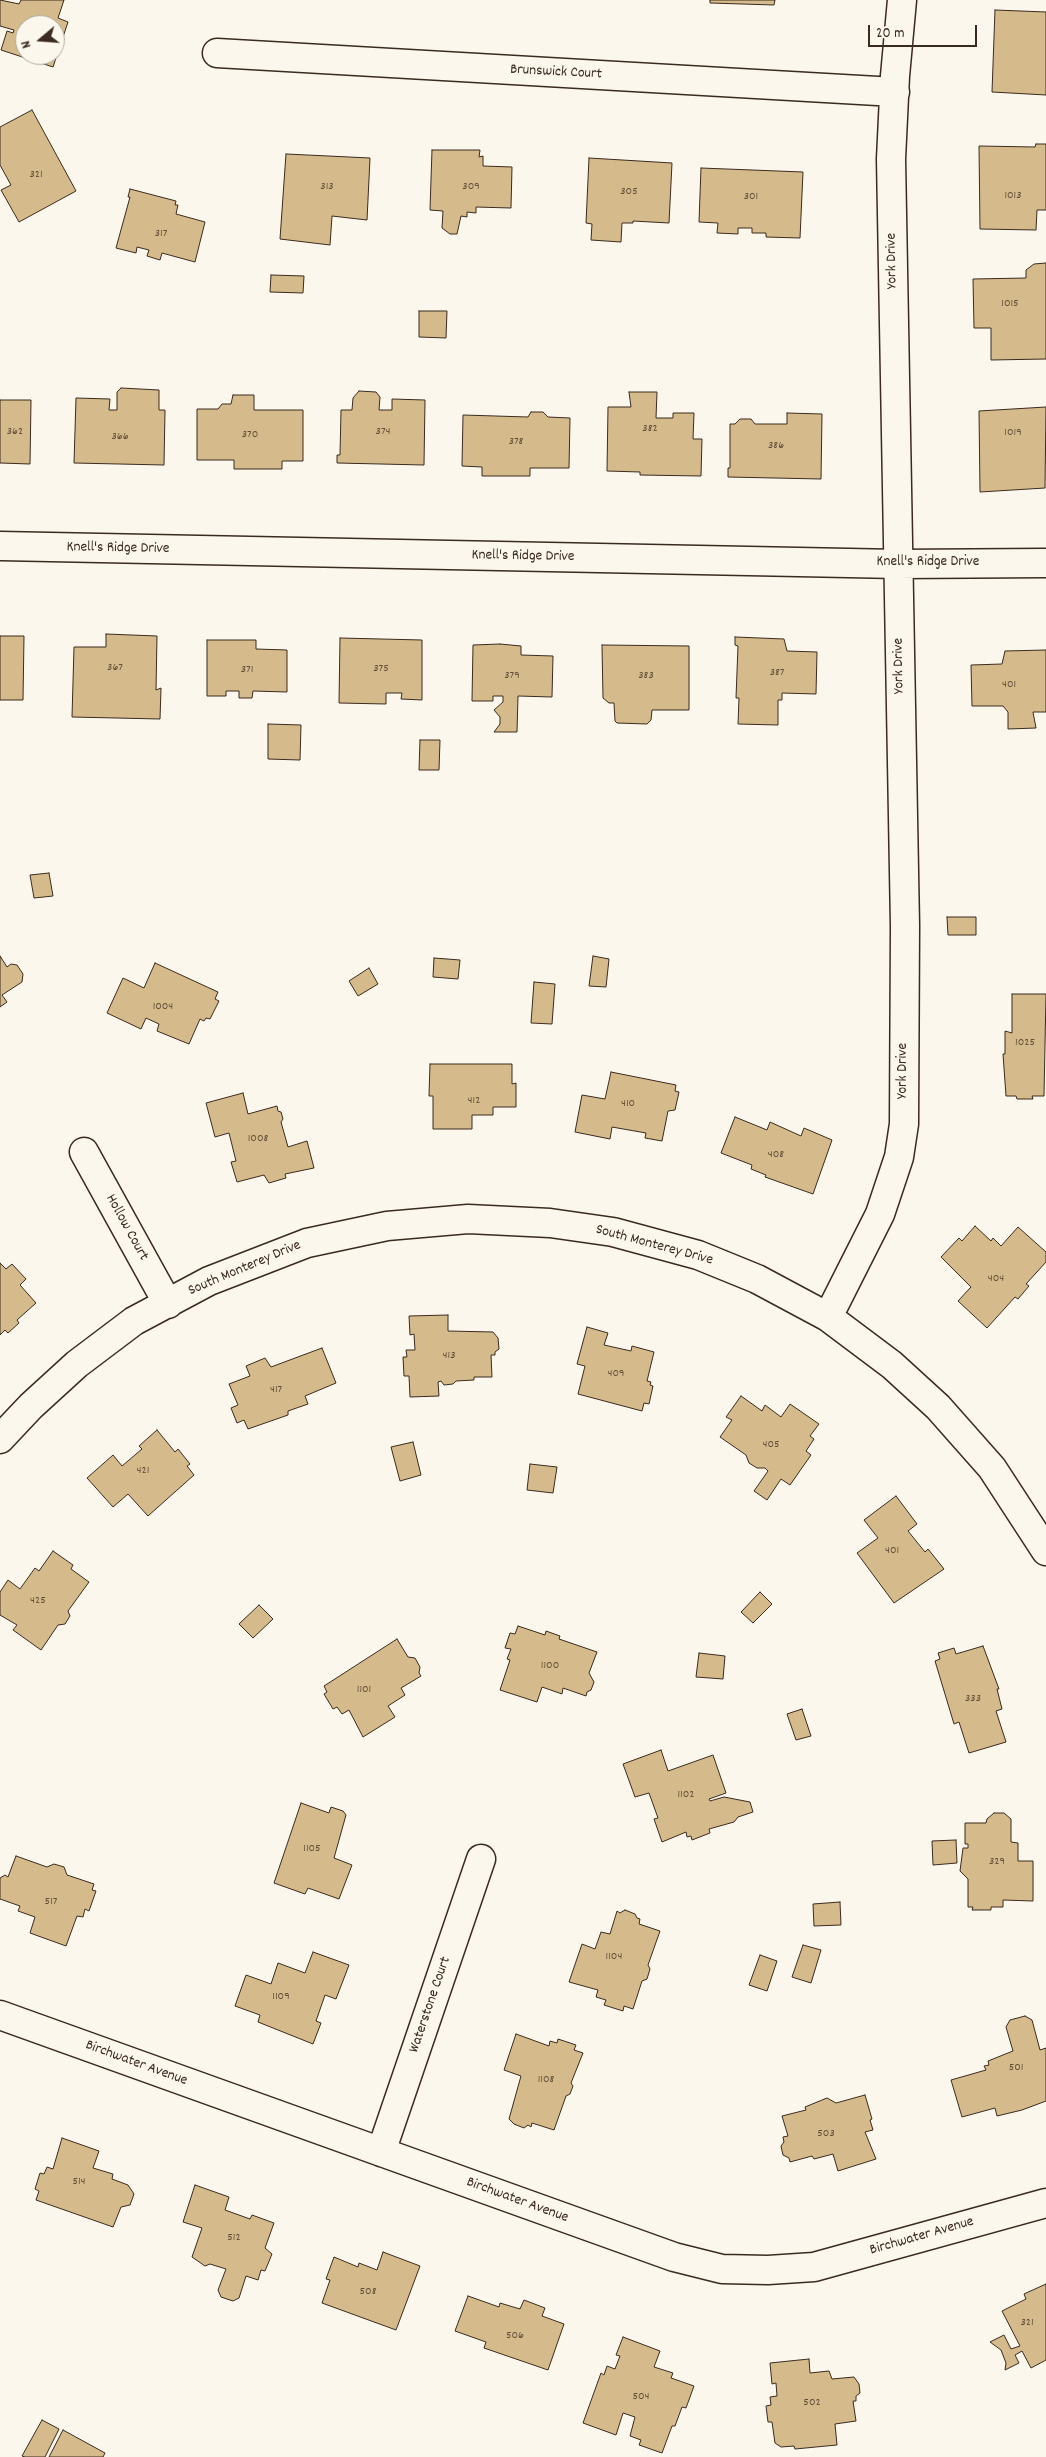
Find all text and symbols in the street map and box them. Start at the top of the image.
north arrow [15,15,65,65]
scale bar [871,15,980,47]
text: 20 m [876,23,904,45]
text: N [16,38,37,51]
street label: Brunswick Court [510,62,602,84]
house number: 321 [29,168,43,182]
house number: 313 [320,180,334,194]
house number: 309 [462,180,480,194]
house number: 305 [620,185,638,199]
house number: 1013 [1004,189,1022,203]
house number: 301 [744,190,758,204]
house number: 317 [155,227,167,241]
street label: York Drive [884,233,902,289]
house number: 1015 [1001,297,1019,311]
house number: 382 [642,422,658,436]
house number: 362 [7,425,23,439]
house number: 374 [376,425,390,439]
house number: 1019 [1004,426,1022,440]
house number: 370 [242,428,258,442]
house number: 366 [111,430,129,444]
house number: 378 [509,435,523,449]
house number: 386 [768,439,784,453]
street label: Knell's Ridge Drive [66,539,170,559]
street label: Knell's Ridge Drive [471,547,575,567]
street label: Knell's Ridge Drive [877,554,979,572]
street label: York Drive [891,638,909,694]
house number: 367 [107,661,123,675]
house number: 375 [373,662,389,676]
house number: 371 [241,663,253,677]
house number: 387 [770,666,784,680]
house number: 379 [504,669,520,683]
house number: 383 [638,669,654,683]
house number: 401 [1002,678,1016,692]
house number: 1004 [153,1000,173,1014]
house number: 1025 [1015,1036,1035,1050]
street label: York Drive [895,1043,913,1099]
house number: 412 [468,1094,480,1108]
house number: 410 [621,1097,635,1111]
house number: 1008 [248,1132,268,1146]
house number: 408 [768,1148,784,1162]
street label: Hollow Court [100,1192,152,1264]
street label: South Monterey Drive [593,1222,715,1270]
street label: South Monterey Drive [186,1237,304,1301]
house number: 404 [988,1272,1004,1286]
house number: 413 [443,1349,455,1363]
house number: 409 [607,1367,625,1381]
house number: 417 [270,1383,282,1397]
house number: 405 [762,1438,780,1452]
house number: 421 [137,1464,149,1478]
house number: 401 [885,1544,899,1558]
house number: 425 [30,1594,46,1608]
house number: 1100 [541,1659,559,1673]
house number: 1101 [357,1683,371,1697]
house number: 333 [965,1692,981,1706]
house number: 1102 [677,1788,695,1802]
house number: 1105 [303,1842,321,1856]
house number: 329 [989,1855,1005,1869]
house number: 517 [45,1895,57,1909]
house number: 1104 [606,1950,622,1964]
street label: Waterstone Court [406,1955,456,2055]
house number: 1109 [272,1990,290,2004]
street label: Birchwater Avenue [83,2037,189,2091]
house number: 501 [1009,2061,1023,2075]
house number: 1108 [538,2073,554,2087]
house number: 503 [817,2127,835,2141]
street label: Birchwater Avenue [464,2174,570,2228]
house number: 514 [72,2175,86,2189]
street label: Birchwater Avenue [868,2214,976,2260]
house number: 512 [227,2231,241,2245]
house number: 508 [360,2285,376,2299]
house number: 321 [1020,2316,1034,2330]
house number: 506 [506,2329,524,2343]
house number: 504 [632,2390,650,2404]
house number: 502 [803,2396,821,2410]

